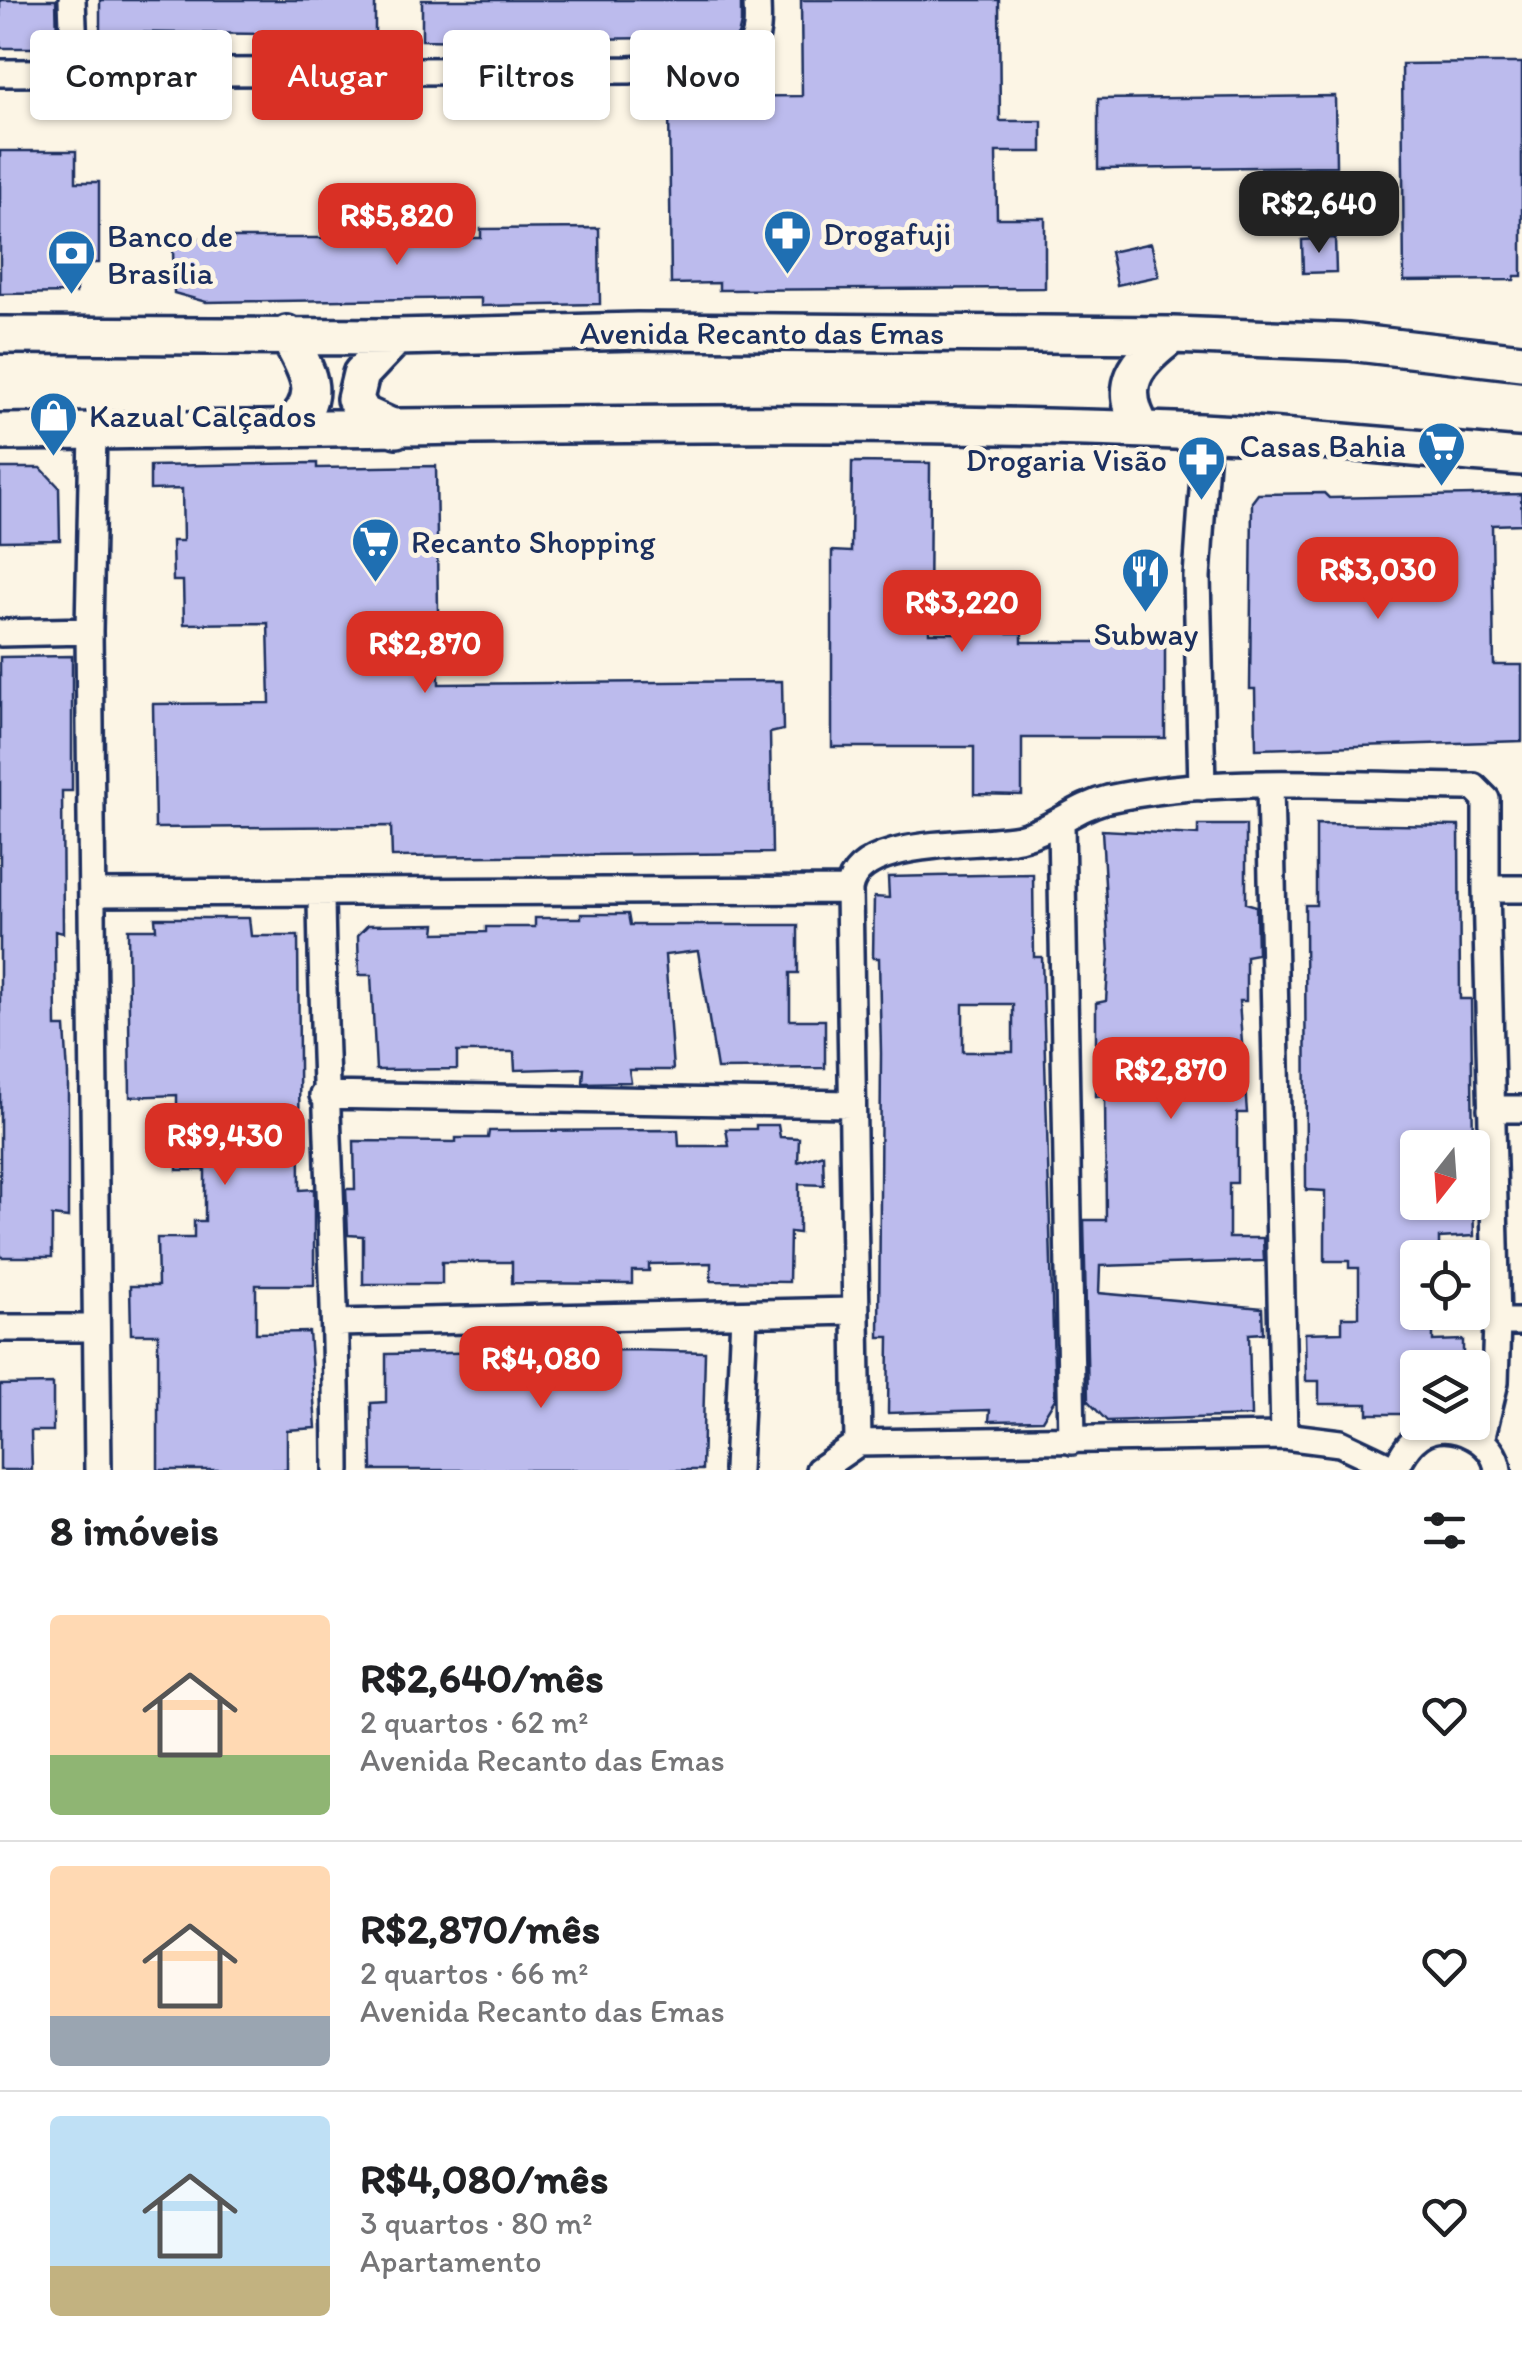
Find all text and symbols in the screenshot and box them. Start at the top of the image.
chip: Comprar [30,30,232,120]
chip: Alugar [252,30,423,120]
chip: Filtros [443,30,610,120]
chip: Novo [630,30,775,120]
pin: R$2,640 [1227,171,1411,256]
pin: R$5,820 [305,183,489,268]
text: R$2,640 [1261,184,1377,222]
text: R$5,820 [340,196,454,234]
pharmacy icon: Drogafuji [762,208,814,276]
place label: Drogafuji [823,215,951,253]
place label: Banco de Brasília [107,217,233,292]
bank icon: Banco de Brasília [46,228,98,296]
street label: Avenida Recanto das Emas [580,314,944,352]
shop icon: Kazual Calçados [28,390,80,458]
place label: Kazual Calçados [89,397,317,435]
supermarket icon: Casas Bahia [1415,420,1467,488]
place label: Casas Bahia [1240,427,1406,465]
pharmacy icon: Drogaria Visão [1176,434,1228,502]
place label: Drogaria Visão [966,441,1167,479]
supermarket icon: Recanto Shopping [350,516,402,584]
place label: Recanto Shopping [411,523,656,561]
pin: R$3,030 [1286,537,1470,622]
restaurant icon: Subway [1120,546,1172,614]
text: R$3,030 [1319,550,1437,588]
pin: R$3,220 [870,570,1054,655]
text: R$3,220 [905,583,1019,621]
pin: R$2,870 [333,611,517,696]
place label: Subway [1094,615,1199,653]
text: R$2,870 [368,624,482,662]
pin: R$2,870 [1079,1037,1263,1122]
text: R$2,870 [1114,1050,1228,1088]
pin: R$9,430 [133,1103,317,1188]
text: R$9,430 [167,1116,283,1154]
north arrow [1400,1130,1490,1220]
map controls [1400,1130,1490,1440]
button: locate [1400,1240,1490,1330]
pin: R$4,080 [449,1326,633,1411]
text: R$4,080 [481,1339,601,1377]
button: layers [1400,1350,1490,1440]
icon: filters [1417,1503,1472,1558]
text: 8 imóveis [50,1505,219,1556]
text: R$2,640/mês [360,1652,604,1703]
icon: home [130,1655,250,1775]
icon: heart [1417,1688,1472,1743]
text: 2 quartos · 62 m² [360,1703,588,1741]
text: Avenida Recanto das Emas [360,1741,725,1779]
text: R$2,870/mês [360,1903,600,1954]
icon: home [130,1906,250,2026]
icon: heart [1417,1939,1472,1994]
text: 2 quartos · 66 m² [360,1954,588,1992]
text: Avenida Recanto das Emas [360,1992,725,2030]
text: R$4,080/mês [360,2153,608,2204]
icon: home [130,2156,250,2276]
icon: heart [1417,2189,1472,2244]
text: 3 quartos · 80 m² [360,2204,592,2242]
text: Apartamento [360,2242,542,2280]

